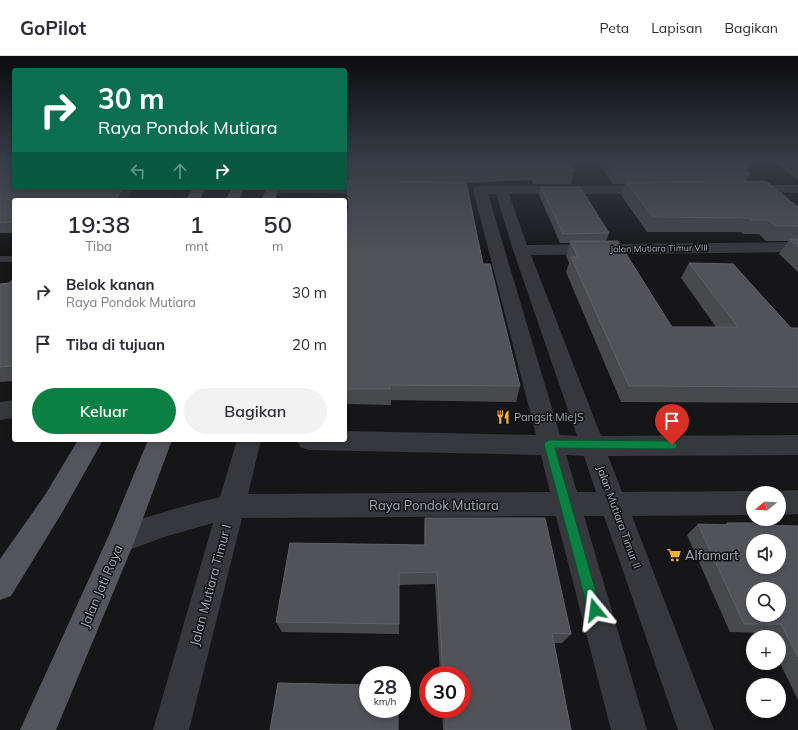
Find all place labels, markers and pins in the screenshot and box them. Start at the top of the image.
pin [655,404,689,445]
restaurant icon: Pangsit MieJS [495,409,511,425]
place label: Pangsit MieJS [514,410,584,424]
supermarket icon: Alfamart [666,547,682,563]
place label: Alfamart [685,547,739,563]

